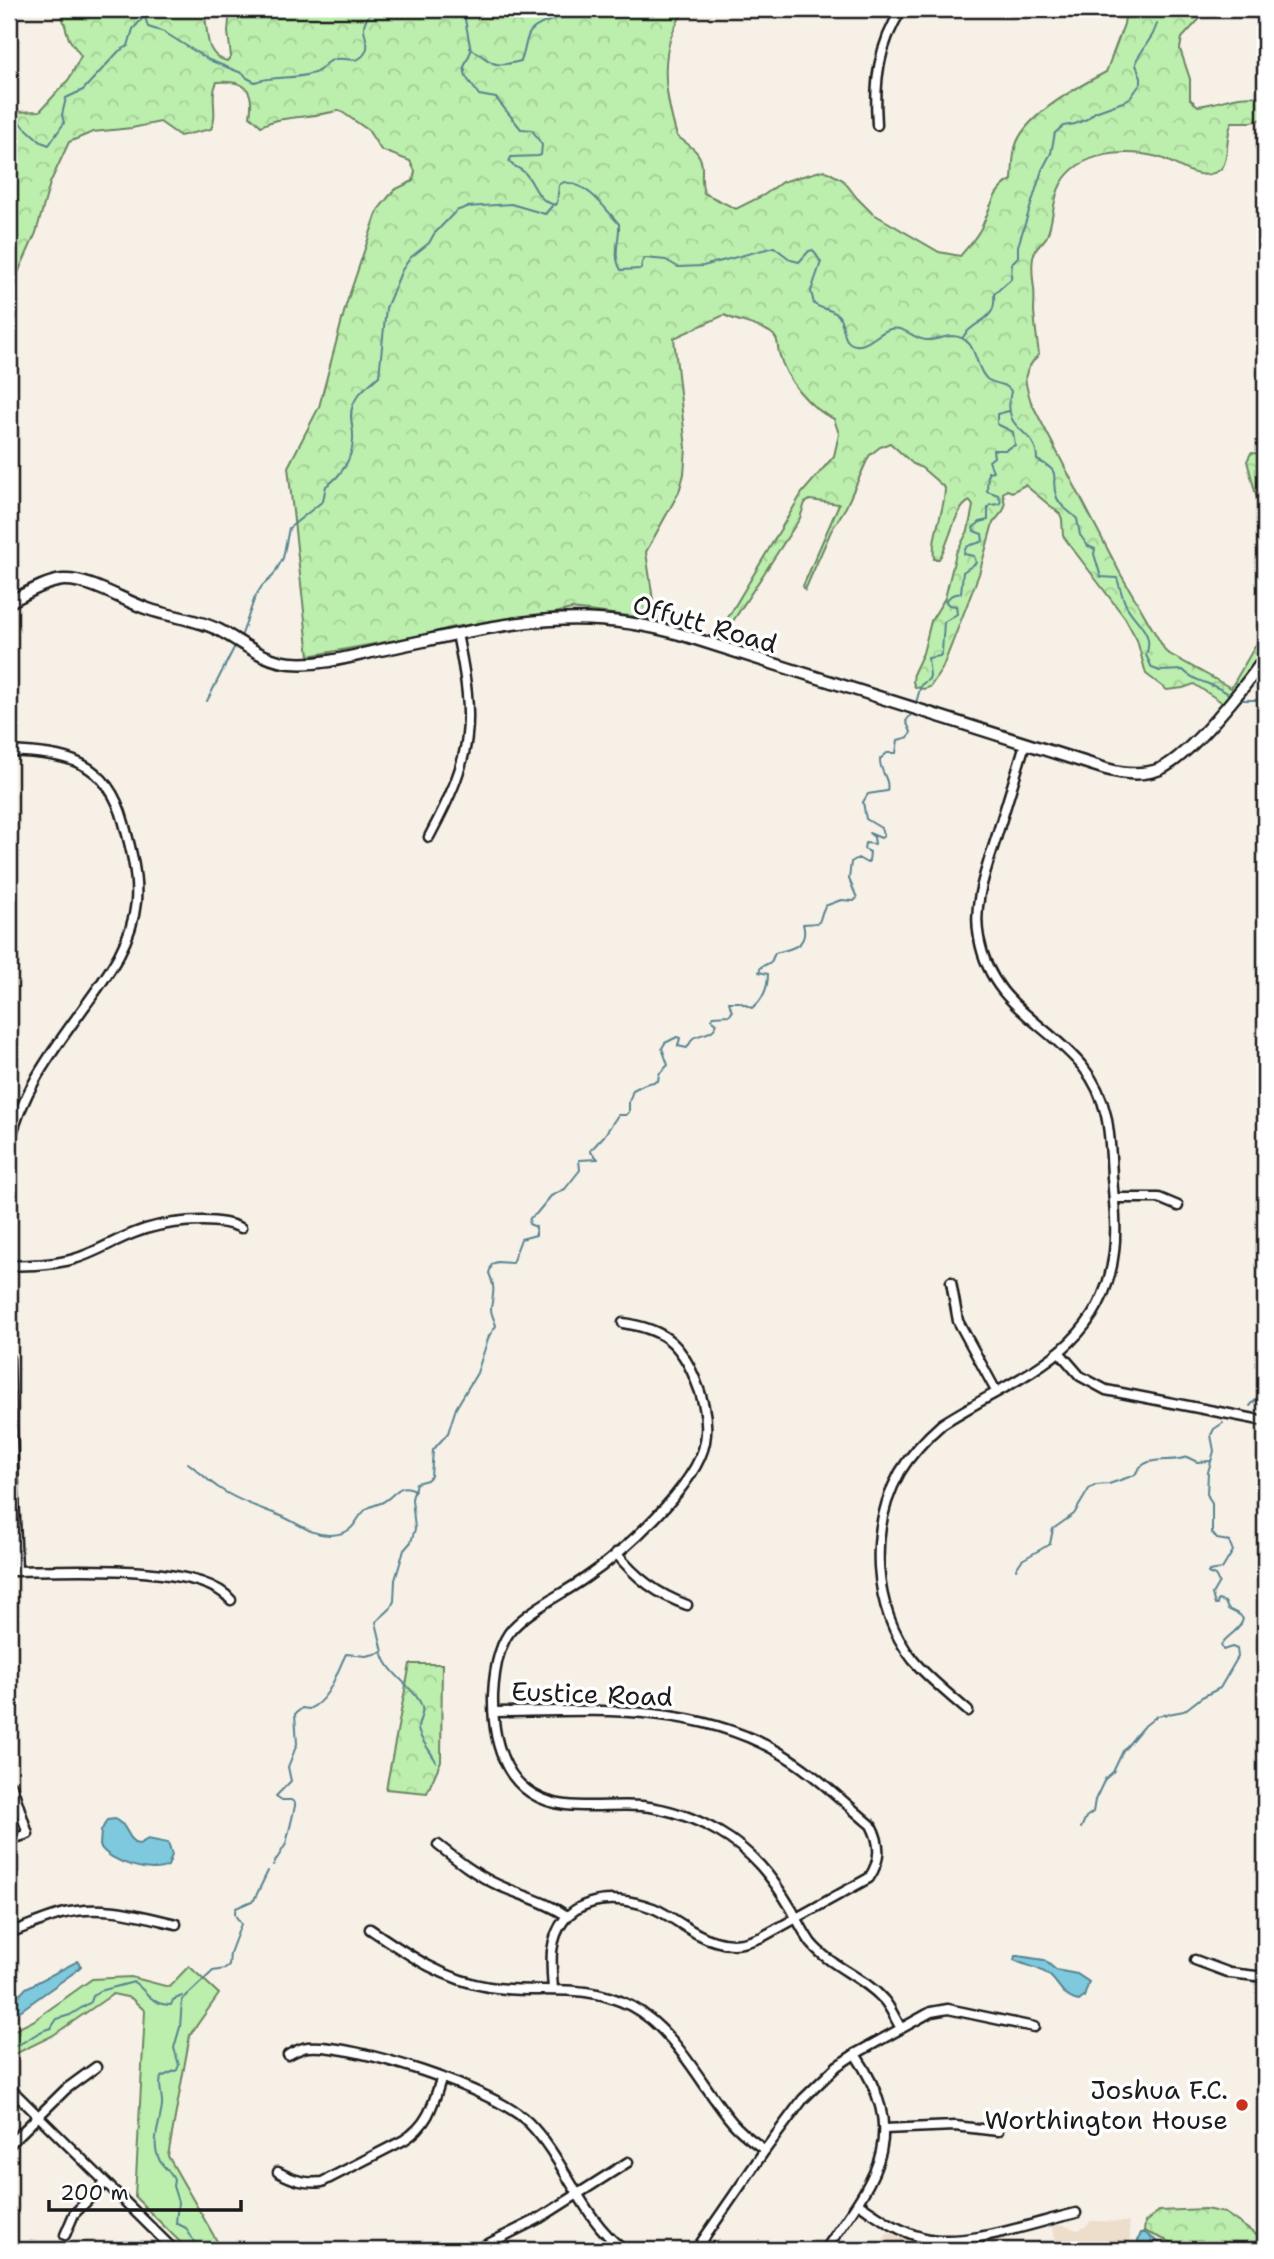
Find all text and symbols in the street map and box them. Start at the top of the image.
street label: Offutt Road [629,586,782,661]
street label: Eustice Road [511,1673,673,1714]
place label: Joshua F.C. Worthington House [984,2072,1228,2137]
marker: Joshua F.C. Worthington House [1234,2097,1250,2113]
scale bar [49,2168,242,2212]
text: 200 m [60,2179,129,2207]

